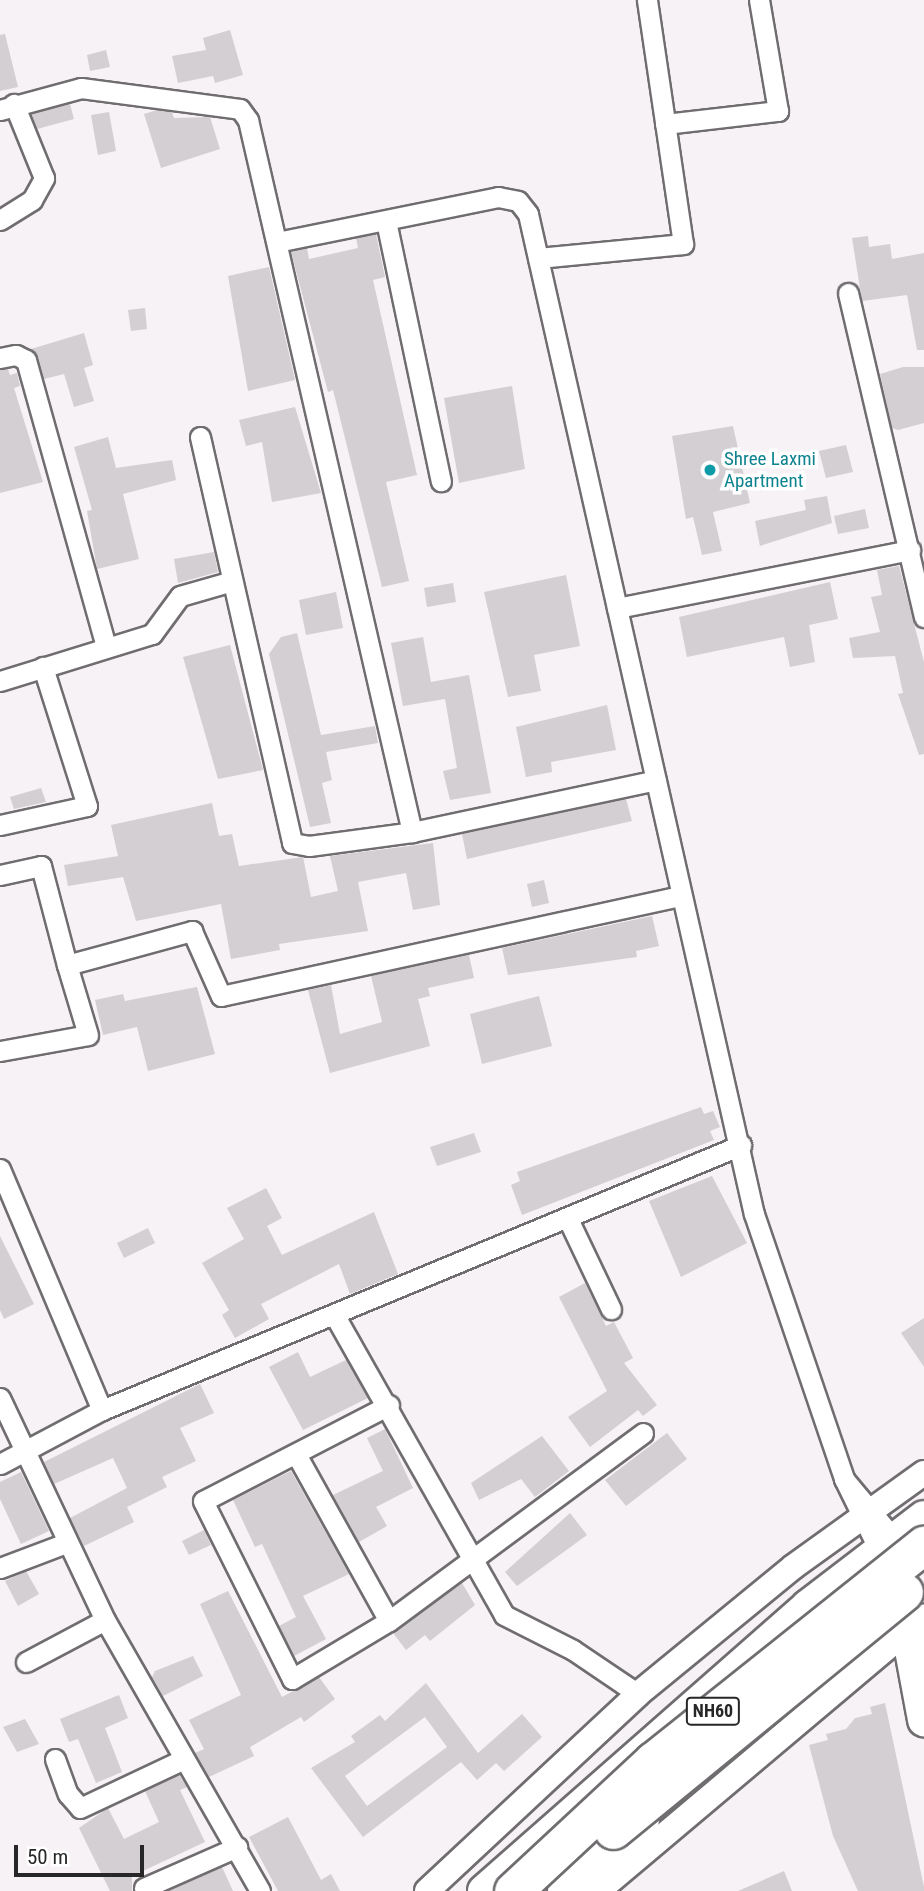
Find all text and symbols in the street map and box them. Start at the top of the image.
place label: Shree Laxmi Apartment [724,448,816,492]
marker: Shree Laxmi Apartment [702,462,718,478]
road number: NH60 [685,1696,741,1726]
scale bar [18,1832,147,1876]
text: 50 m [27,1845,68,1869]

